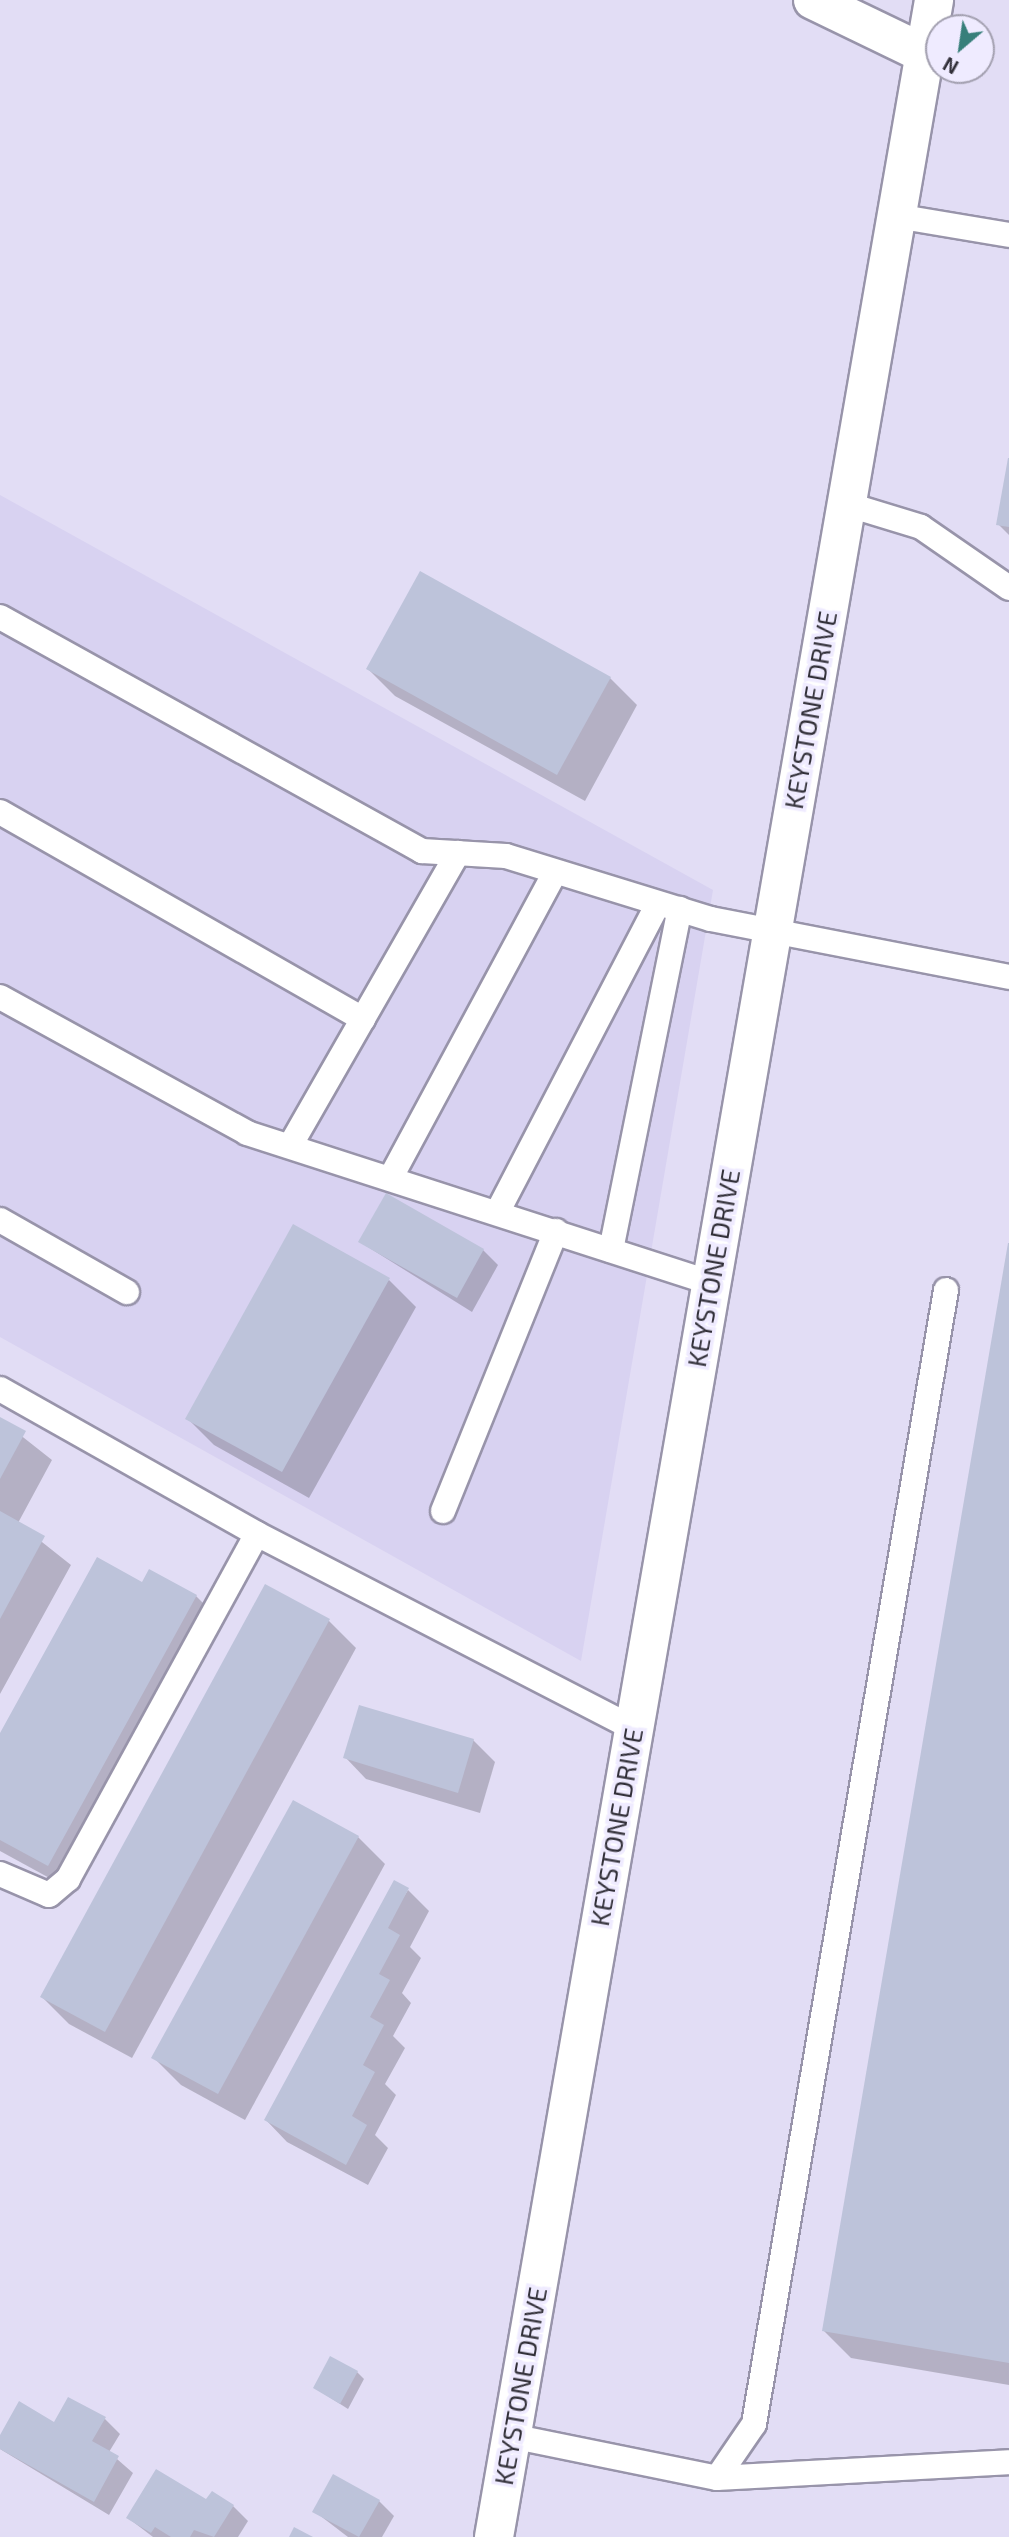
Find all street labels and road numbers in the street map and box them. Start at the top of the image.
street label: KEYSTONE DRIVE [777,609,843,811]
street label: KEYSTONE DRIVE [680,1167,746,1369]
street label: KEYSTONE DRIVE [583,1726,649,1928]
street label: KEYSTONE DRIVE [487,2285,553,2487]

